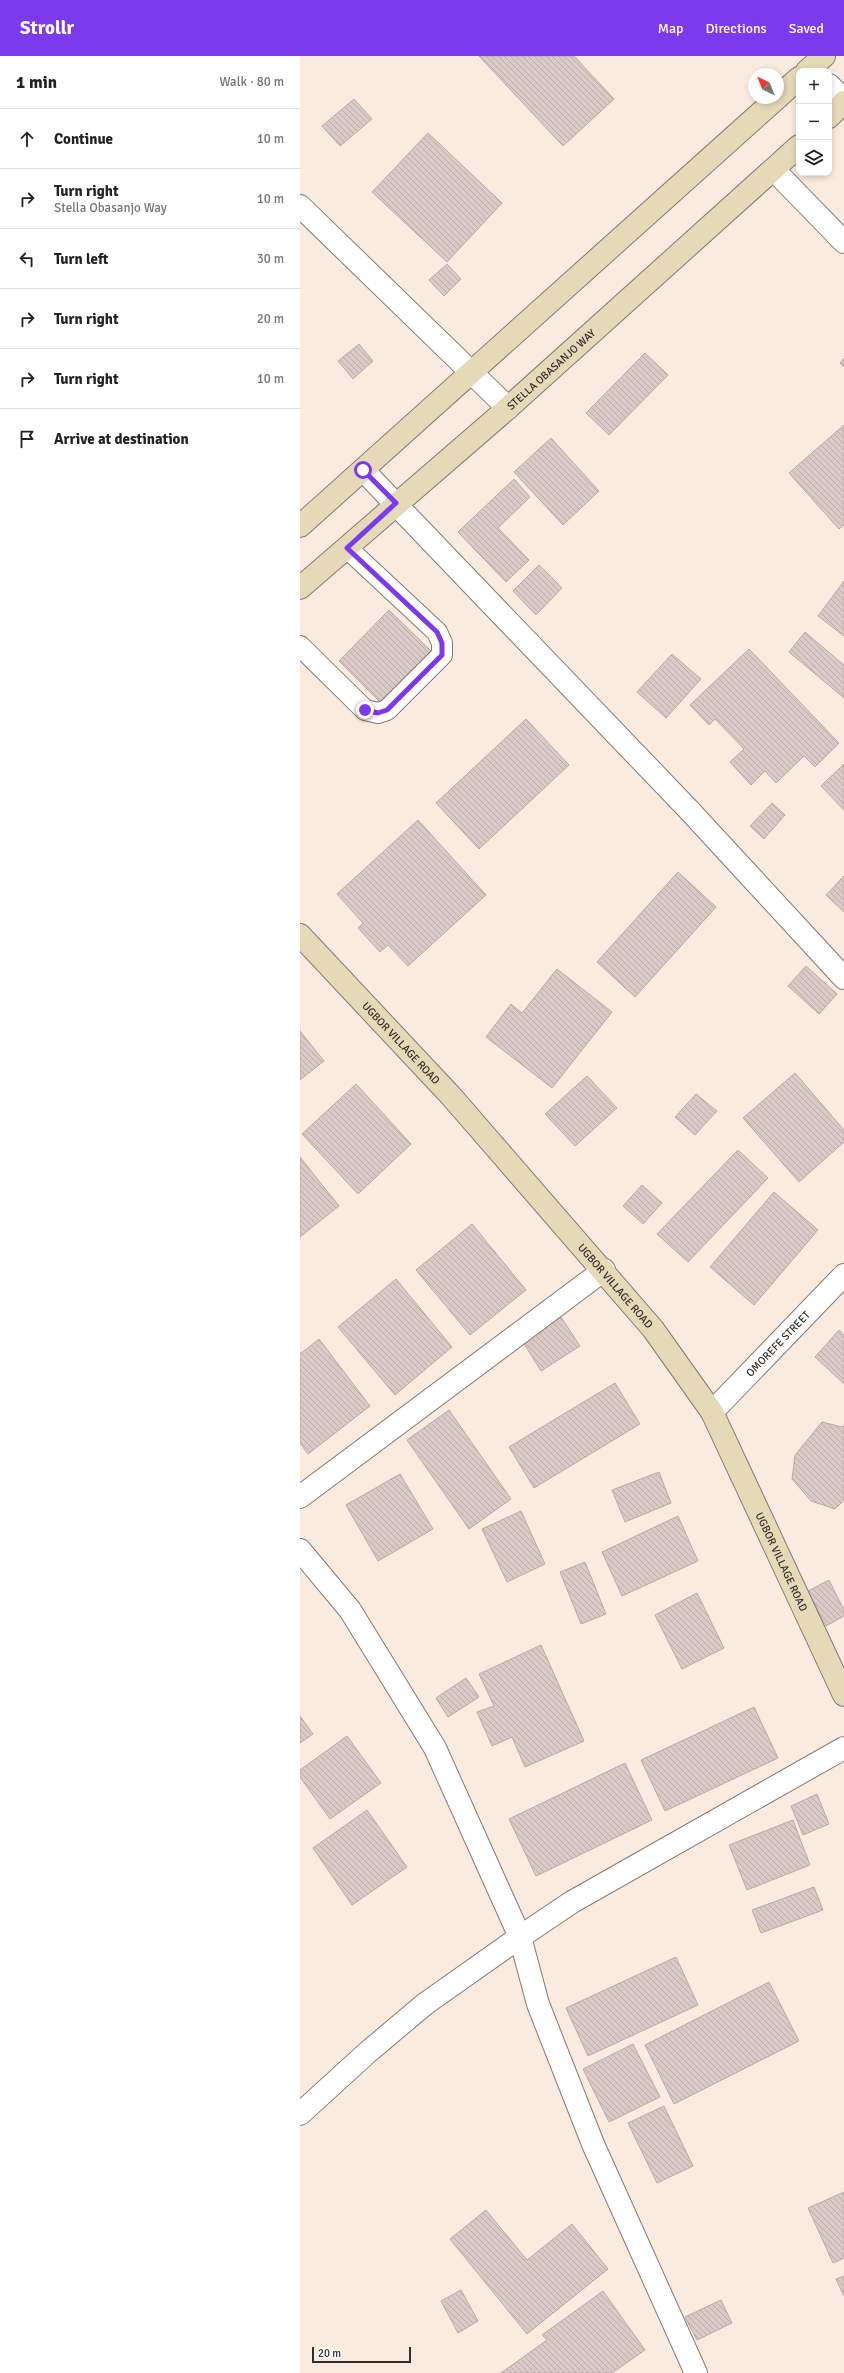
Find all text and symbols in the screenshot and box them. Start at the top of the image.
text: Strollr [20,16,74,40]
text: Map [658,20,684,37]
text: Directions [706,20,767,37]
text: Saved [789,20,824,37]
north arrow [748,68,784,104]
map controls [796,68,832,176]
button: + [796,68,832,104]
text: 1 min [16,72,57,93]
text: Walk · 80 m [220,74,284,90]
button: − [796,104,832,140]
icon: ahead [16,128,38,150]
text: Continue [54,130,113,148]
text: 10 m [257,131,284,147]
button: layers [796,140,832,176]
text: Turn right [54,182,119,200]
icon: right [16,188,38,210]
text: 10 m [257,191,284,207]
text: Stella Obasanjo Way [54,200,167,216]
icon: left [16,248,38,270]
text: Turn left [54,250,108,268]
text: 30 m [257,251,284,267]
icon: right [16,308,38,330]
text: Turn right [54,310,119,328]
text: 20 m [257,311,284,327]
street label: STELLA OBASANJO WAY [505,326,599,413]
icon: right [16,368,38,390]
text: Turn right [54,370,119,388]
text: 10 m [257,371,284,387]
icon: arrive [16,428,38,450]
text: Arrive at destination [54,430,189,448]
route start [354,461,372,479]
route end [356,701,374,719]
street label: UGBOR VILLAGE ROAD [359,1000,443,1087]
street label: UGBOR VILLAGE ROAD [575,1241,655,1331]
street label: OMOREFE STREET [744,1308,813,1380]
street label: UGBOR VILLAGE ROAD [753,1510,810,1613]
scale bar [312,2345,411,2364]
text: 20 m [318,2347,341,2360]

